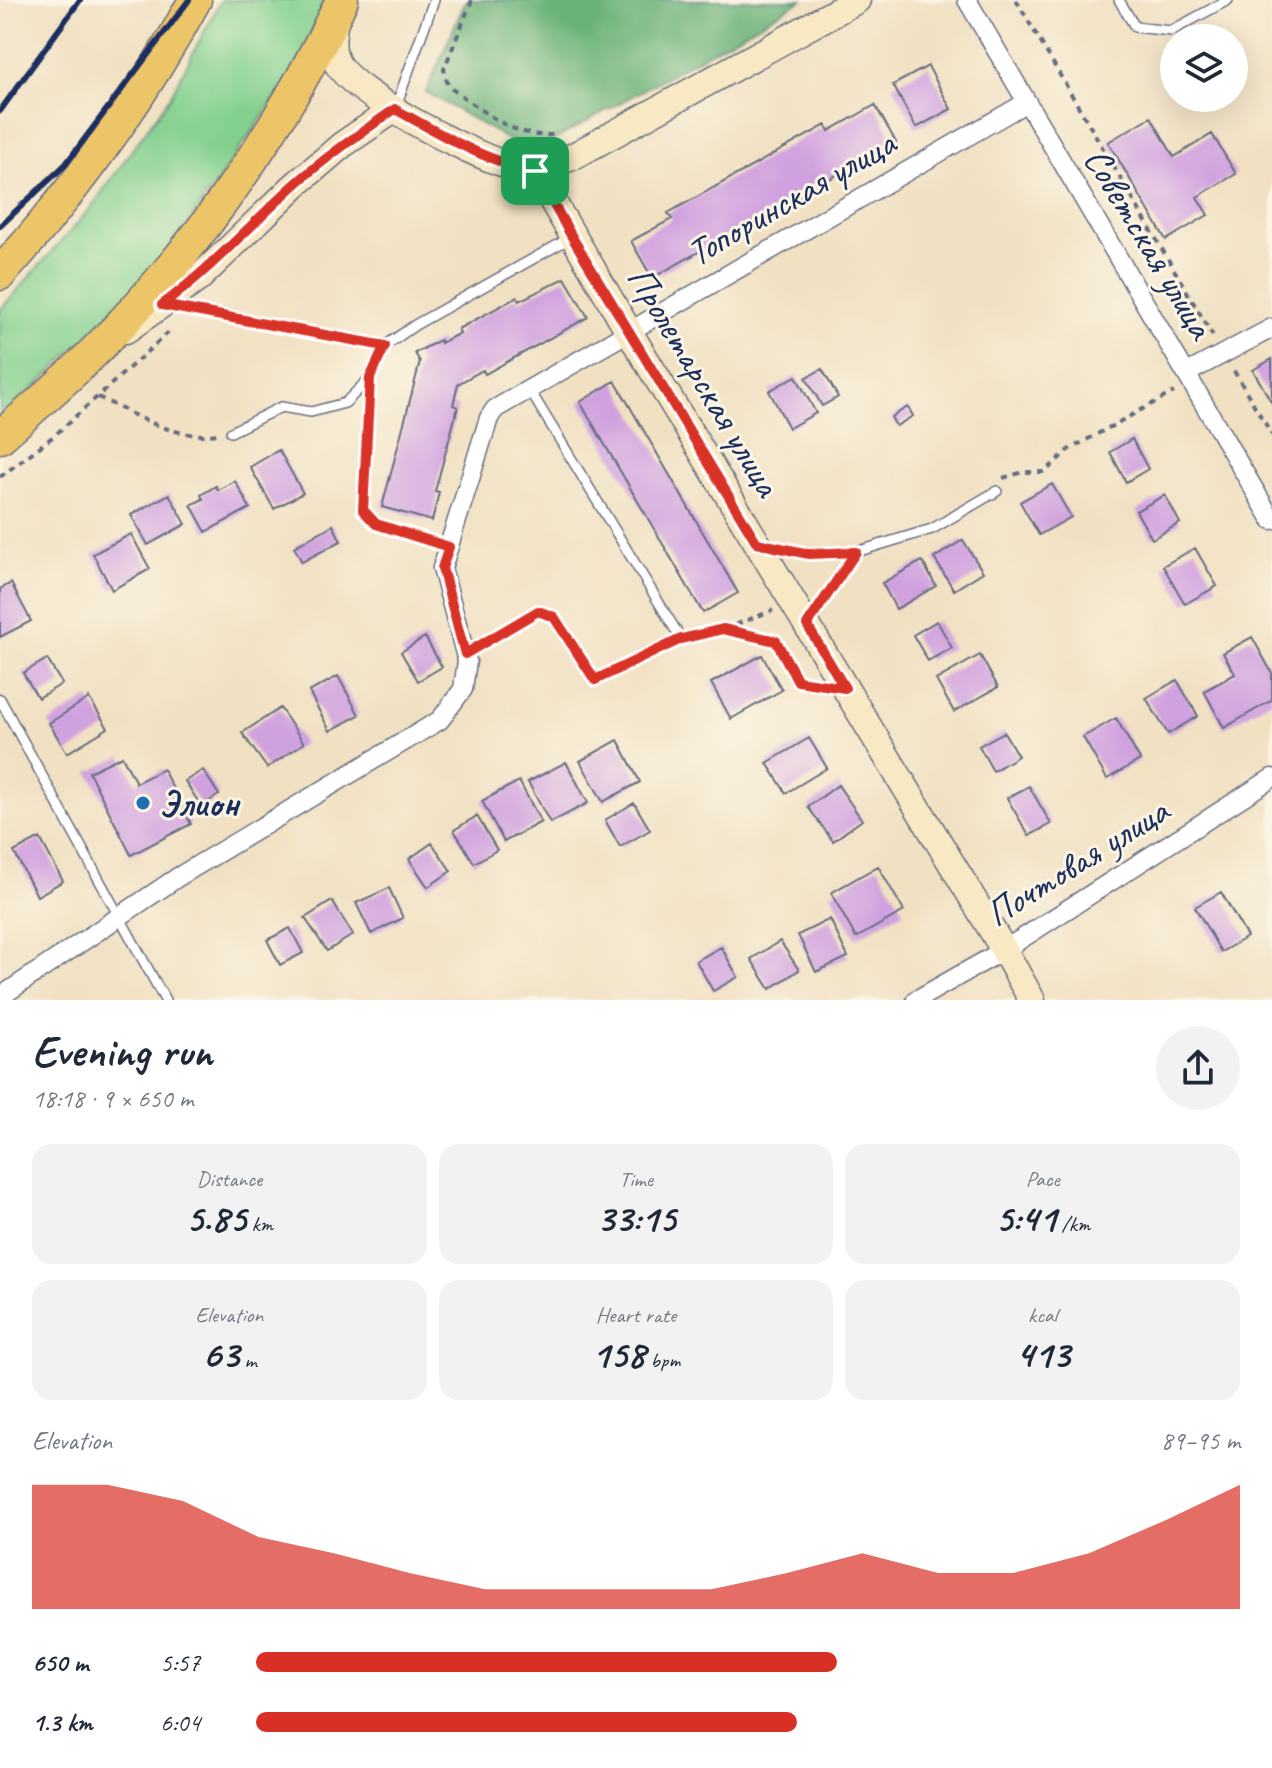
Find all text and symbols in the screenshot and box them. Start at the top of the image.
map controls [1160,24,1248,112]
button: layers [1160,24,1248,112]
street label: Топоринская улица [679,118,906,276]
pin [501,137,569,205]
street label: Советская улица [1074,139,1226,349]
icon: arrive [513,149,557,193]
street label: Пролетарская улица [617,258,792,507]
place label: Элион [159,780,241,827]
street label: Почтовая улица [977,786,1179,937]
marker: Элион [134,794,152,812]
text: Evening run [32,1024,212,1079]
button: share [1156,1026,1240,1110]
text: 18:18 · 9 × 650 m [32,1082,193,1115]
text: Distance [197,1165,262,1193]
text: Time [619,1165,653,1193]
text: Pace [1026,1165,1060,1193]
text: 5.85 [186,1193,246,1243]
text: 33:15 [596,1193,676,1243]
text: 5:41 [995,1193,1056,1243]
text: km [246,1210,273,1238]
text: /km [1056,1210,1090,1238]
text: Elevation [195,1301,263,1329]
text: Heart rate [596,1301,676,1329]
text: kcal [1028,1301,1057,1329]
text: 63 [202,1329,239,1379]
text: 158 [592,1329,645,1379]
text: 413 [1016,1329,1070,1379]
text: m [239,1346,257,1374]
text: bpm [645,1346,680,1374]
text: Elevation [32,1424,112,1457]
text: 89–95 m [1161,1424,1240,1457]
text: 650 m [32,1646,88,1679]
text: 5:57 [160,1646,200,1679]
text: 1.3 km [32,1706,92,1739]
text: 6:04 [160,1706,200,1739]

